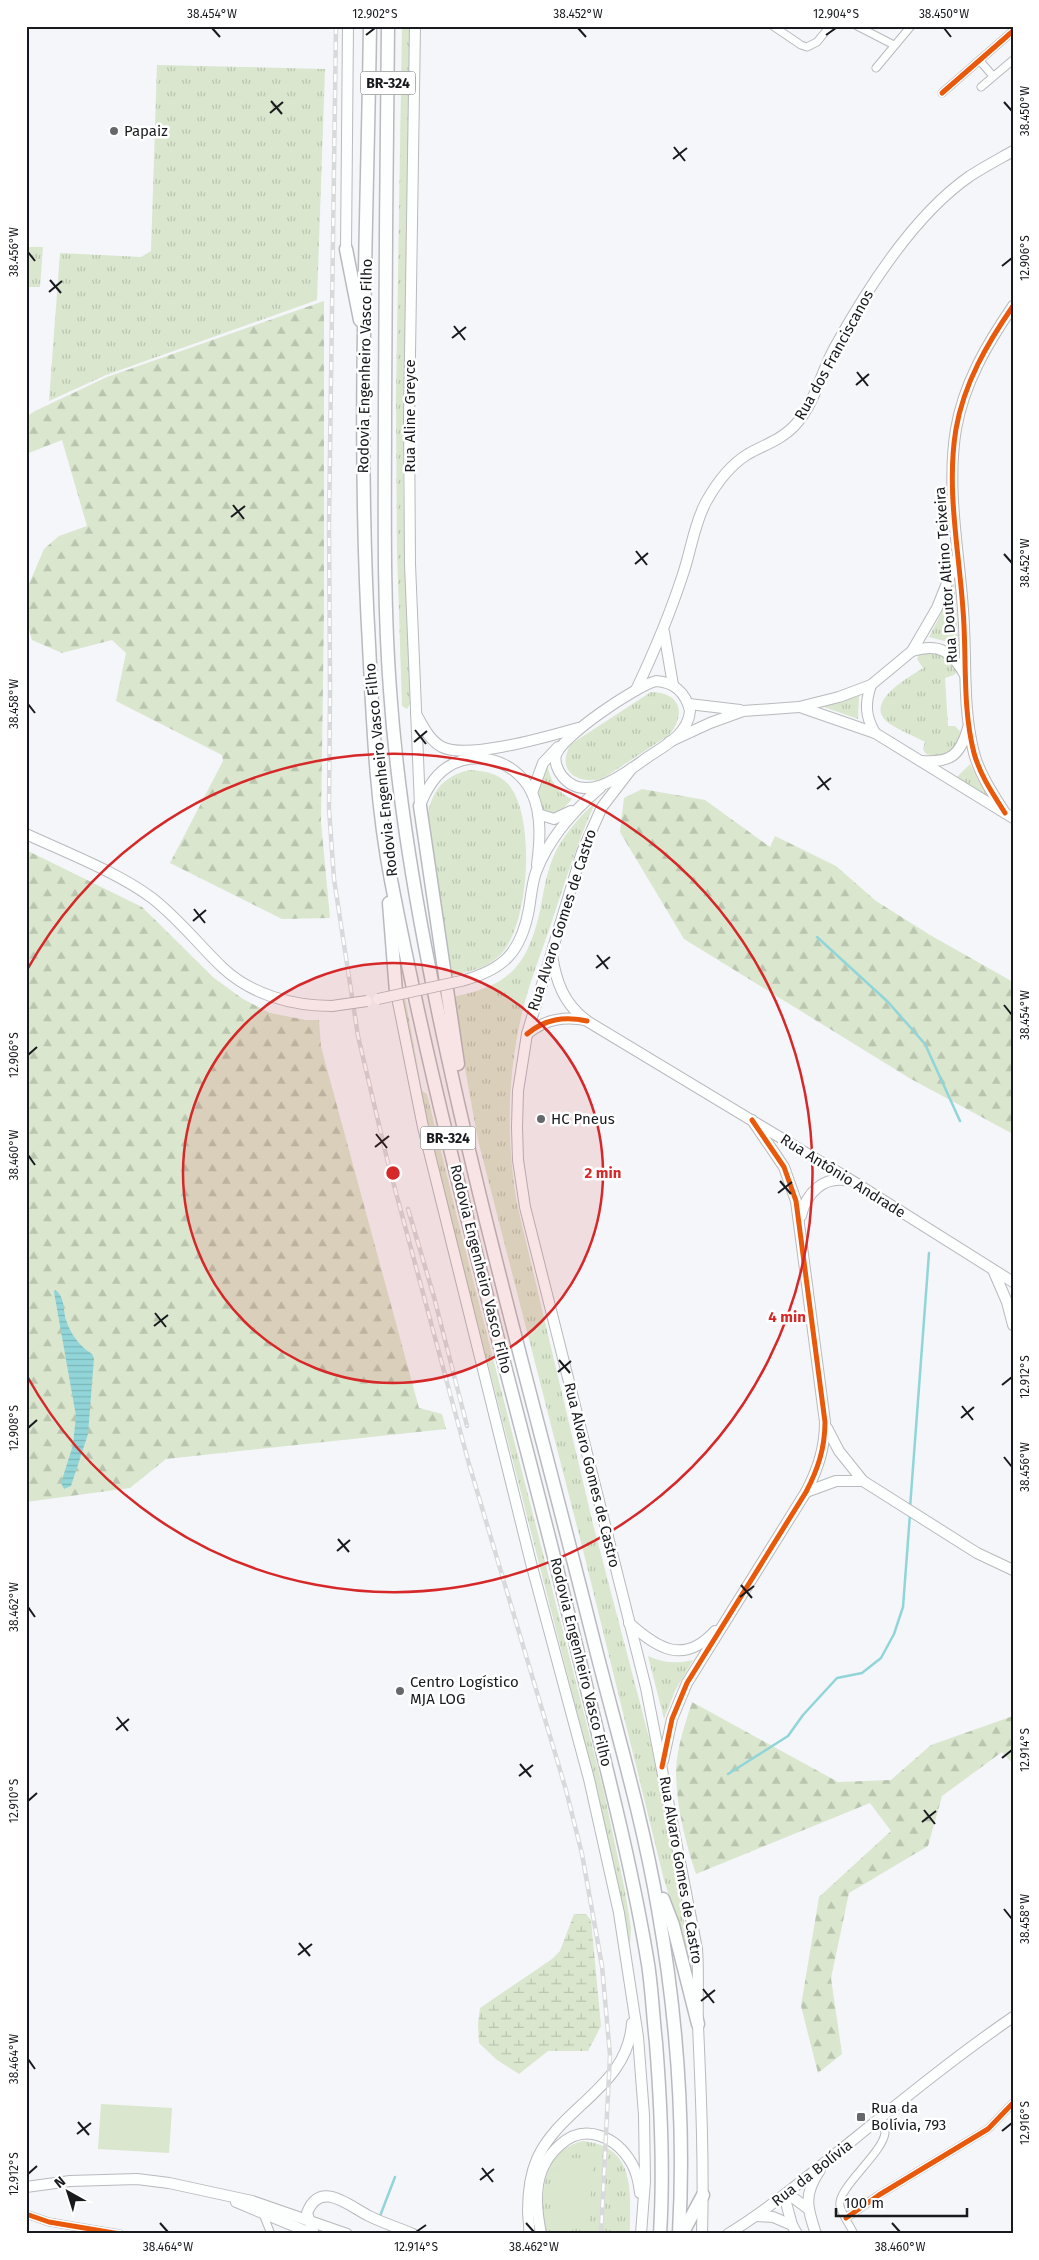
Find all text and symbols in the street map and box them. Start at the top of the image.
text: 38.454°W [187,7,237,21]
text: 12.902°S [352,7,398,21]
text: 38.452°W [553,7,603,21]
text: 12.904°S [813,7,859,21]
text: 38.450°W [919,7,969,21]
road number: BR-324 [360,72,416,95]
text: 38.450°W [1018,86,1032,136]
place label: Papaiz [124,122,168,140]
marker: Papaiz [108,125,120,137]
text: 38.456°W [7,227,21,277]
text: 12.906°S [1018,235,1032,281]
street label: Rodovia Engenheiro Vasco Filho [354,258,376,474]
street label: Rua dos Franciscanos [791,287,877,423]
street label: Rua Aline Greyce [401,359,419,473]
street label: Rua Doutor Altino Teixeira [931,486,961,664]
text: 38.452°W [1018,538,1032,588]
street label: Rodovia Engenheiro Vasco Filho [361,662,401,878]
text: 38.458°W [7,679,21,729]
street label: Rua Alvaro Gomes de Castro [524,827,600,1013]
text: 38.454°W [1018,990,1032,1040]
text: 12.906°S [7,1032,21,1078]
place label: HC Pneus [551,1110,615,1128]
marker: HC Pneus [535,1113,547,1125]
road number: BR-324 [420,1126,476,1150]
text: 38.460°W [7,1130,21,1180]
street label: Rua Antônio Andrade [777,1130,909,1222]
street label: Rodovia Engenheiro Vasco Filho [446,1163,516,1375]
centre of rings [384,1164,402,1182]
text: 2 min [585,1164,621,1182]
text: 4 min [768,1308,806,1326]
text: 12.912°S [1018,1355,1032,1399]
street label: Rua Alvaro Gomes de Castro [560,1381,624,1569]
text: 12.908°S [7,1404,21,1451]
text: 38.456°W [1018,1442,1032,1492]
street label: Rodovia Engenheiro Vasco Filho [546,1556,616,1768]
text: 38.462°W [7,1582,21,1632]
place label: Centro Logístico MJA LOG [410,1673,519,1708]
marker: Centro Logístico MJA LOG [394,1685,406,1697]
text: 12.914°S [1018,1727,1032,1772]
street label: Rua Alvaro Gomes de Castro [656,1775,706,1965]
text: 12.910°S [7,1778,21,1823]
text: 38.458°W [1018,1894,1032,1944]
text: 38.464°W [7,2034,21,2084]
place label: Rua da Bolívia, 793 [871,2099,946,2134]
text: 12.916°S [1018,2101,1032,2145]
marker: Rua da Bolívia, 793 [855,2111,867,2123]
street label: Rua da Bolívia [768,2136,856,2210]
text: 12.912°S [7,2152,21,2196]
north arrow [42,2168,92,2218]
text: N [51,2173,69,2192]
scale bar [836,2185,968,2217]
text: 100 m [844,2194,884,2212]
text: 38.464°W [143,2240,193,2254]
text: 12.914°S [394,2240,439,2254]
text: 38.462°W [509,2240,559,2254]
text: 38.460°W [875,2240,925,2254]

